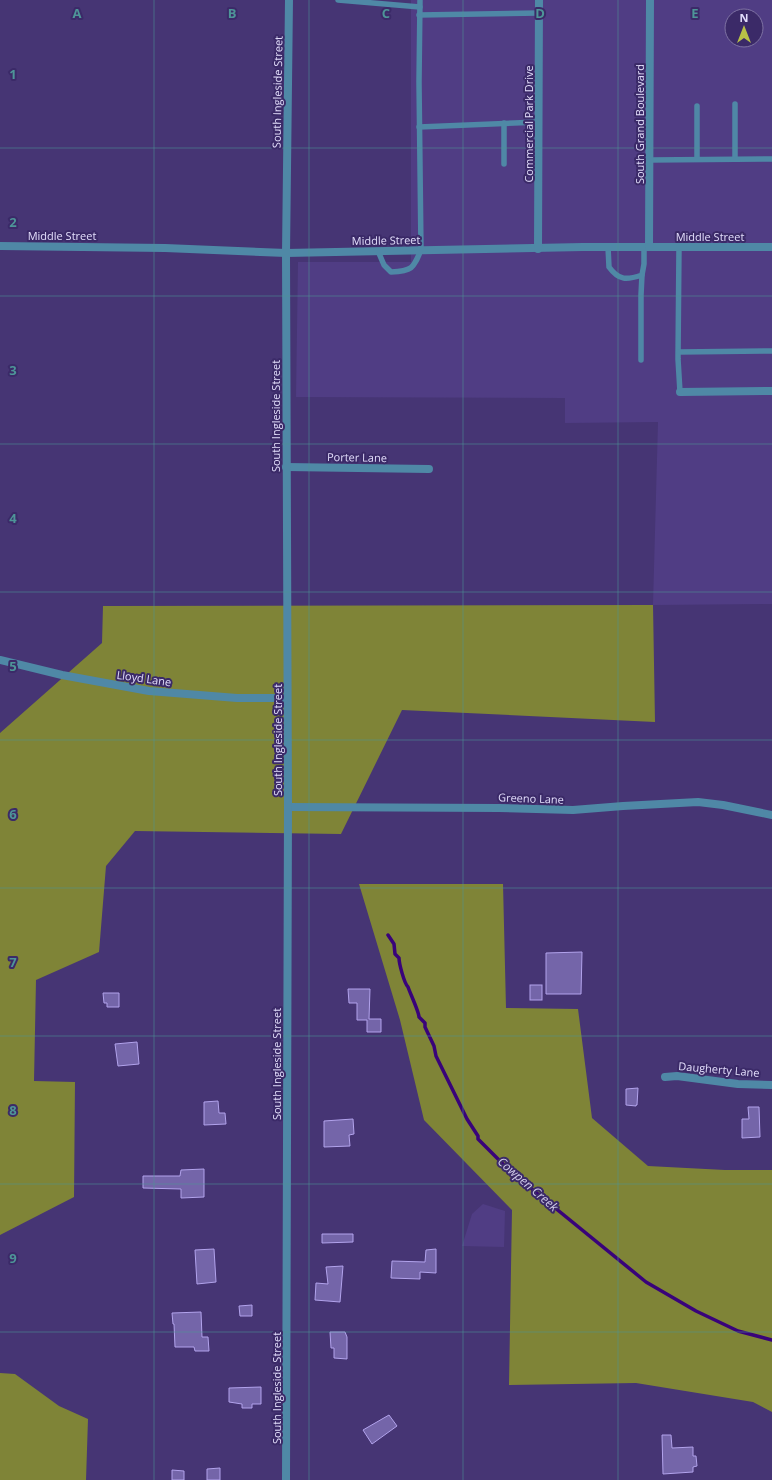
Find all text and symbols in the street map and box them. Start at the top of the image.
text: A [73,4,82,22]
text: B [228,4,237,22]
text: C [382,4,390,22]
text: D [535,4,545,22]
text: E [691,4,699,22]
north arrow [724,8,764,48]
text: N [740,10,748,25]
street label: South Ingleside Street [269,36,285,148]
street label: South Grand Boulevard [632,64,647,184]
text: 1 [9,65,17,83]
street label: Commercial Park Drive [521,65,536,183]
text: 2 [9,213,17,231]
street label: Middle Street [28,228,96,243]
street label: Middle Street [676,229,744,244]
street label: Middle Street [352,232,421,248]
street label: South Ingleside Street [268,360,283,472]
text: 3 [9,361,17,379]
street label: Porter Lane [327,449,387,465]
text: 4 [9,509,17,527]
text: 5 [9,657,17,675]
street label: Lloyd Lane [116,667,172,689]
street label: South Ingleside Street [270,684,285,796]
street label: Greeno Lane [498,789,564,807]
text: 6 [9,805,17,823]
text: 7 [9,953,17,971]
street label: South Ingleside Street [269,1008,284,1120]
street label: Daugherty Lane [678,1058,760,1080]
text: 8 [9,1101,17,1119]
water label: Cowpen Creek [494,1153,563,1216]
text: 9 [9,1249,17,1267]
street label: South Ingleside Street [269,1332,284,1444]

